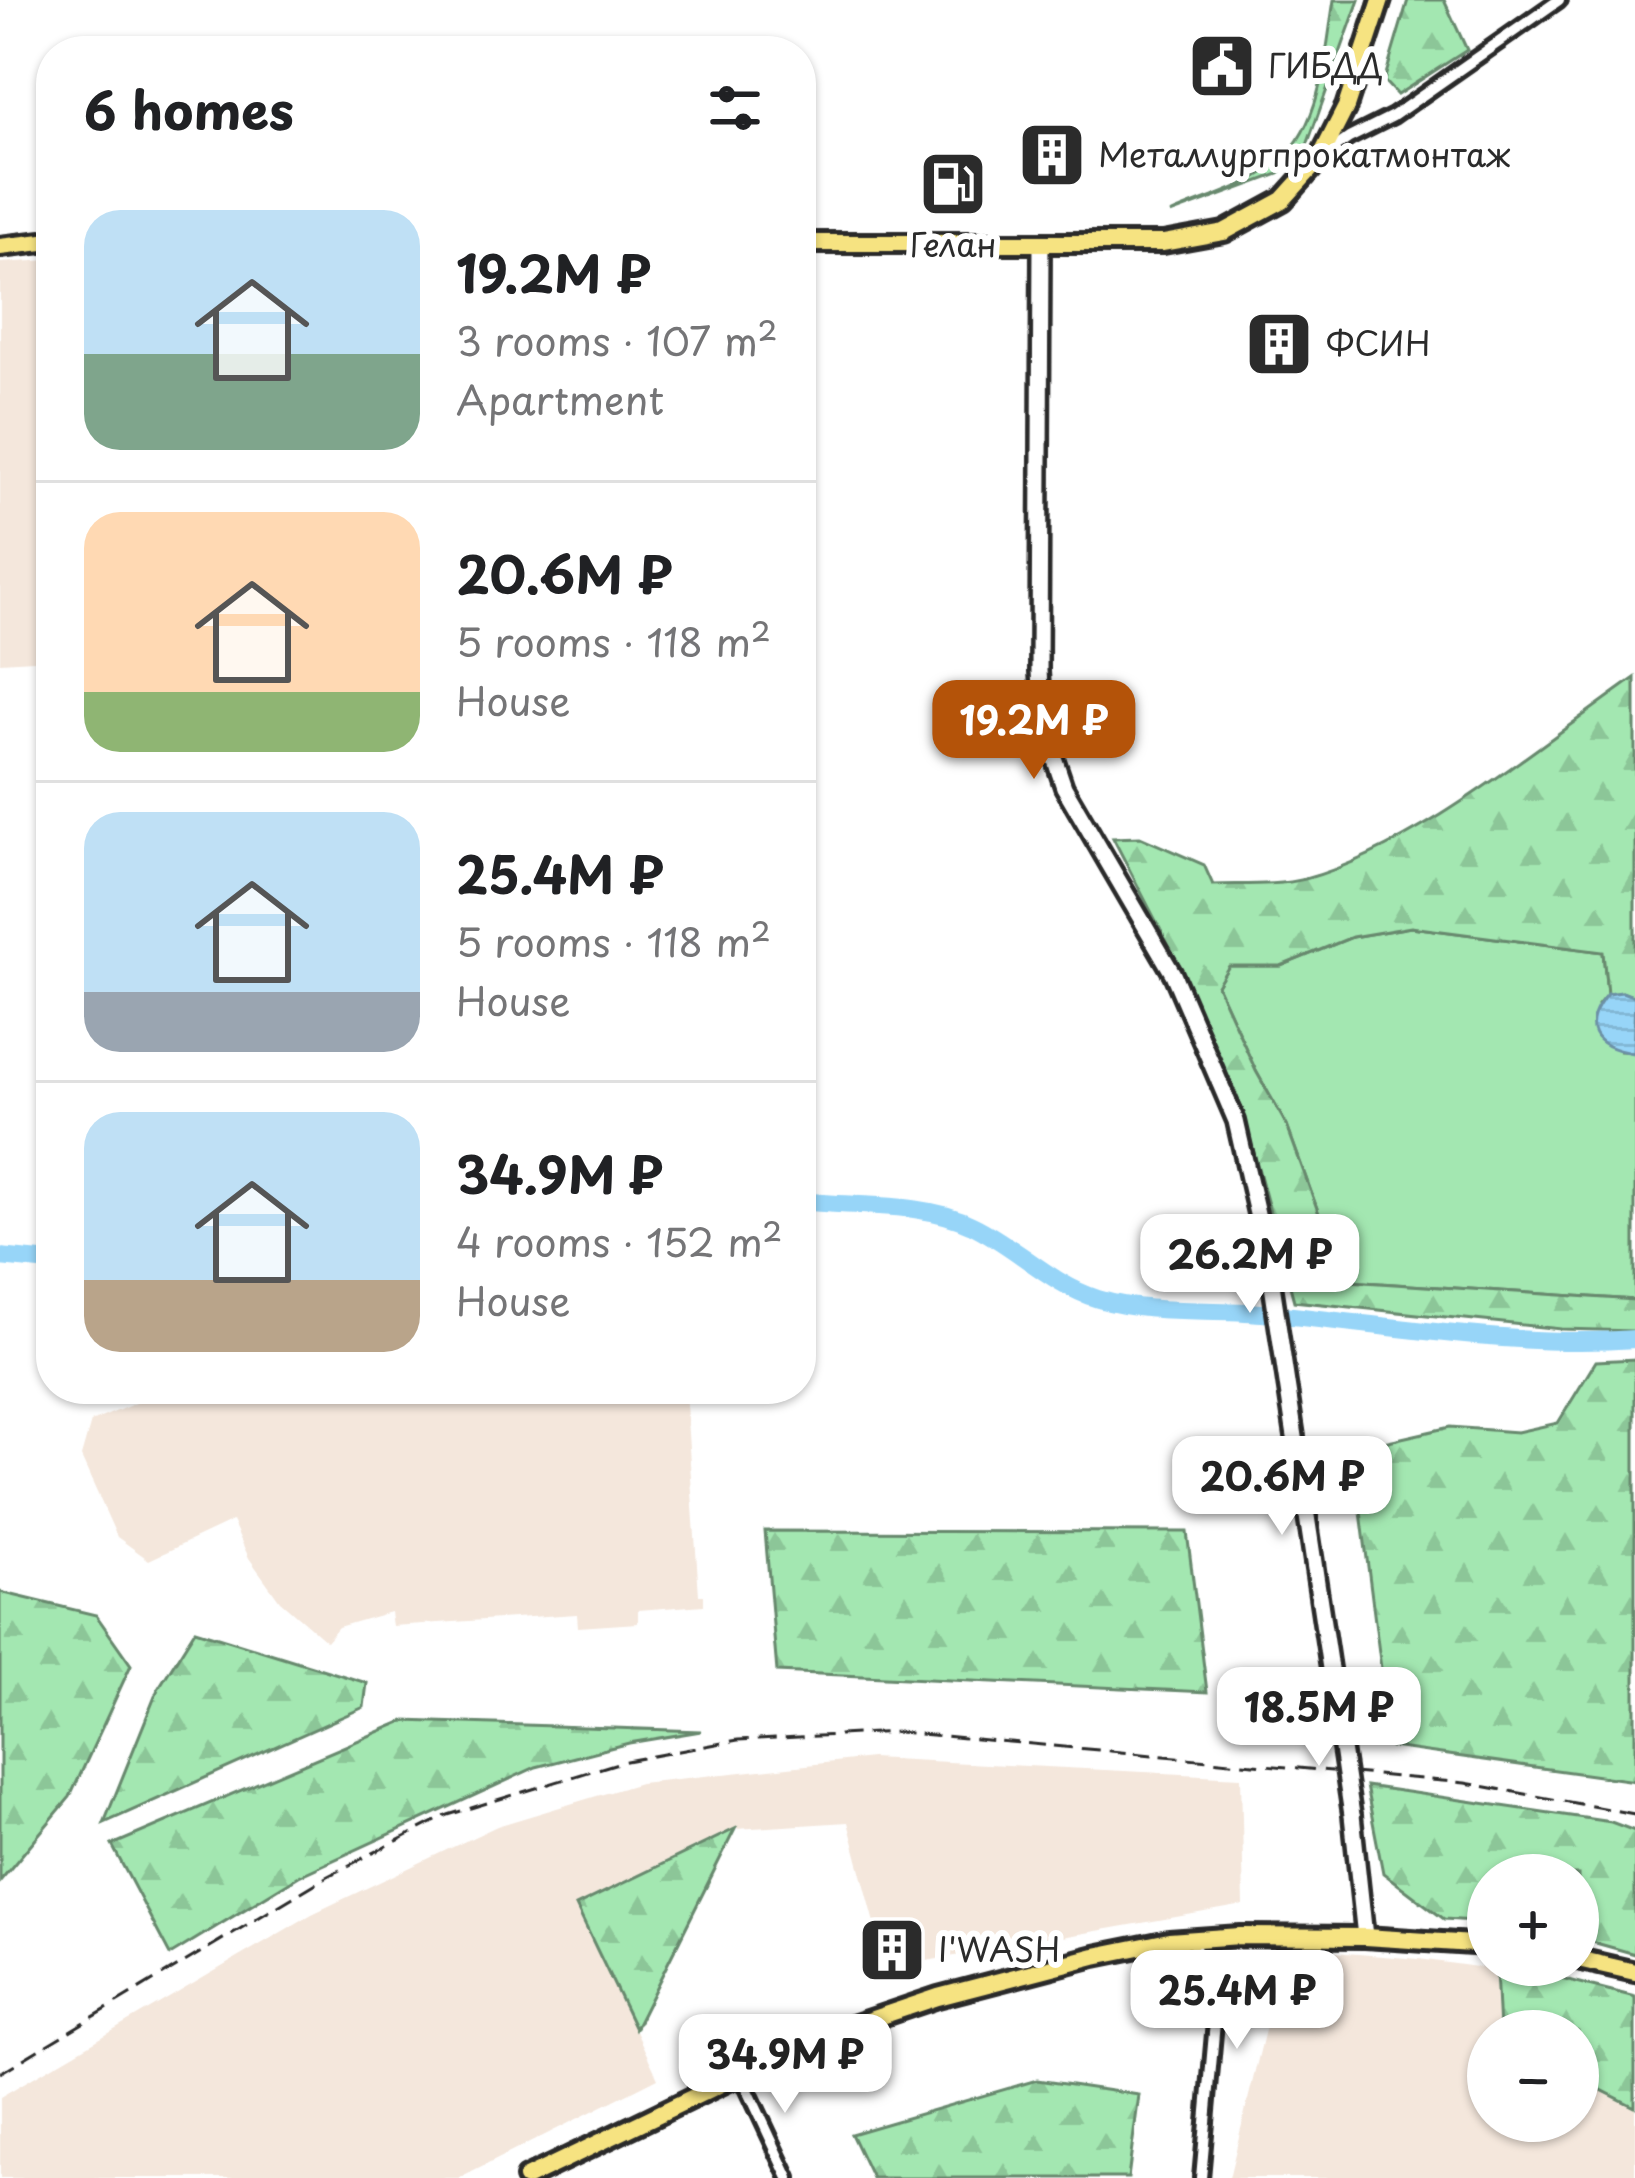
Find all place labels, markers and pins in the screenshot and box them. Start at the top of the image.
public building icon: ГИБДД [1187,31,1257,101]
place label: ГИБДД [1268,39,1383,89]
building icon: Металлургпрокатмонтаж [1017,120,1087,190]
place label: Металлургпрокатмонтаж [1098,128,1510,178]
fuel station icon: Гелан [918,149,988,219]
place label: Гелан [909,218,997,268]
building icon: ФСИН [1244,309,1314,379]
place label: ФСИН [1326,317,1431,367]
pin: 19.2M ₽ [923,680,1145,782]
pin: 26.2M ₽ [1139,1214,1361,1316]
pin: 20.6M ₽ [1171,1436,1393,1538]
pin: 18.5M ₽ [1208,1667,1430,1769]
building icon: I'WASH [857,1915,927,1985]
place label: I'WASH [938,1923,1060,1973]
pin: 25.4M ₽ [1126,1950,1348,2052]
pin: 34.9M ₽ [674,2014,896,2116]

